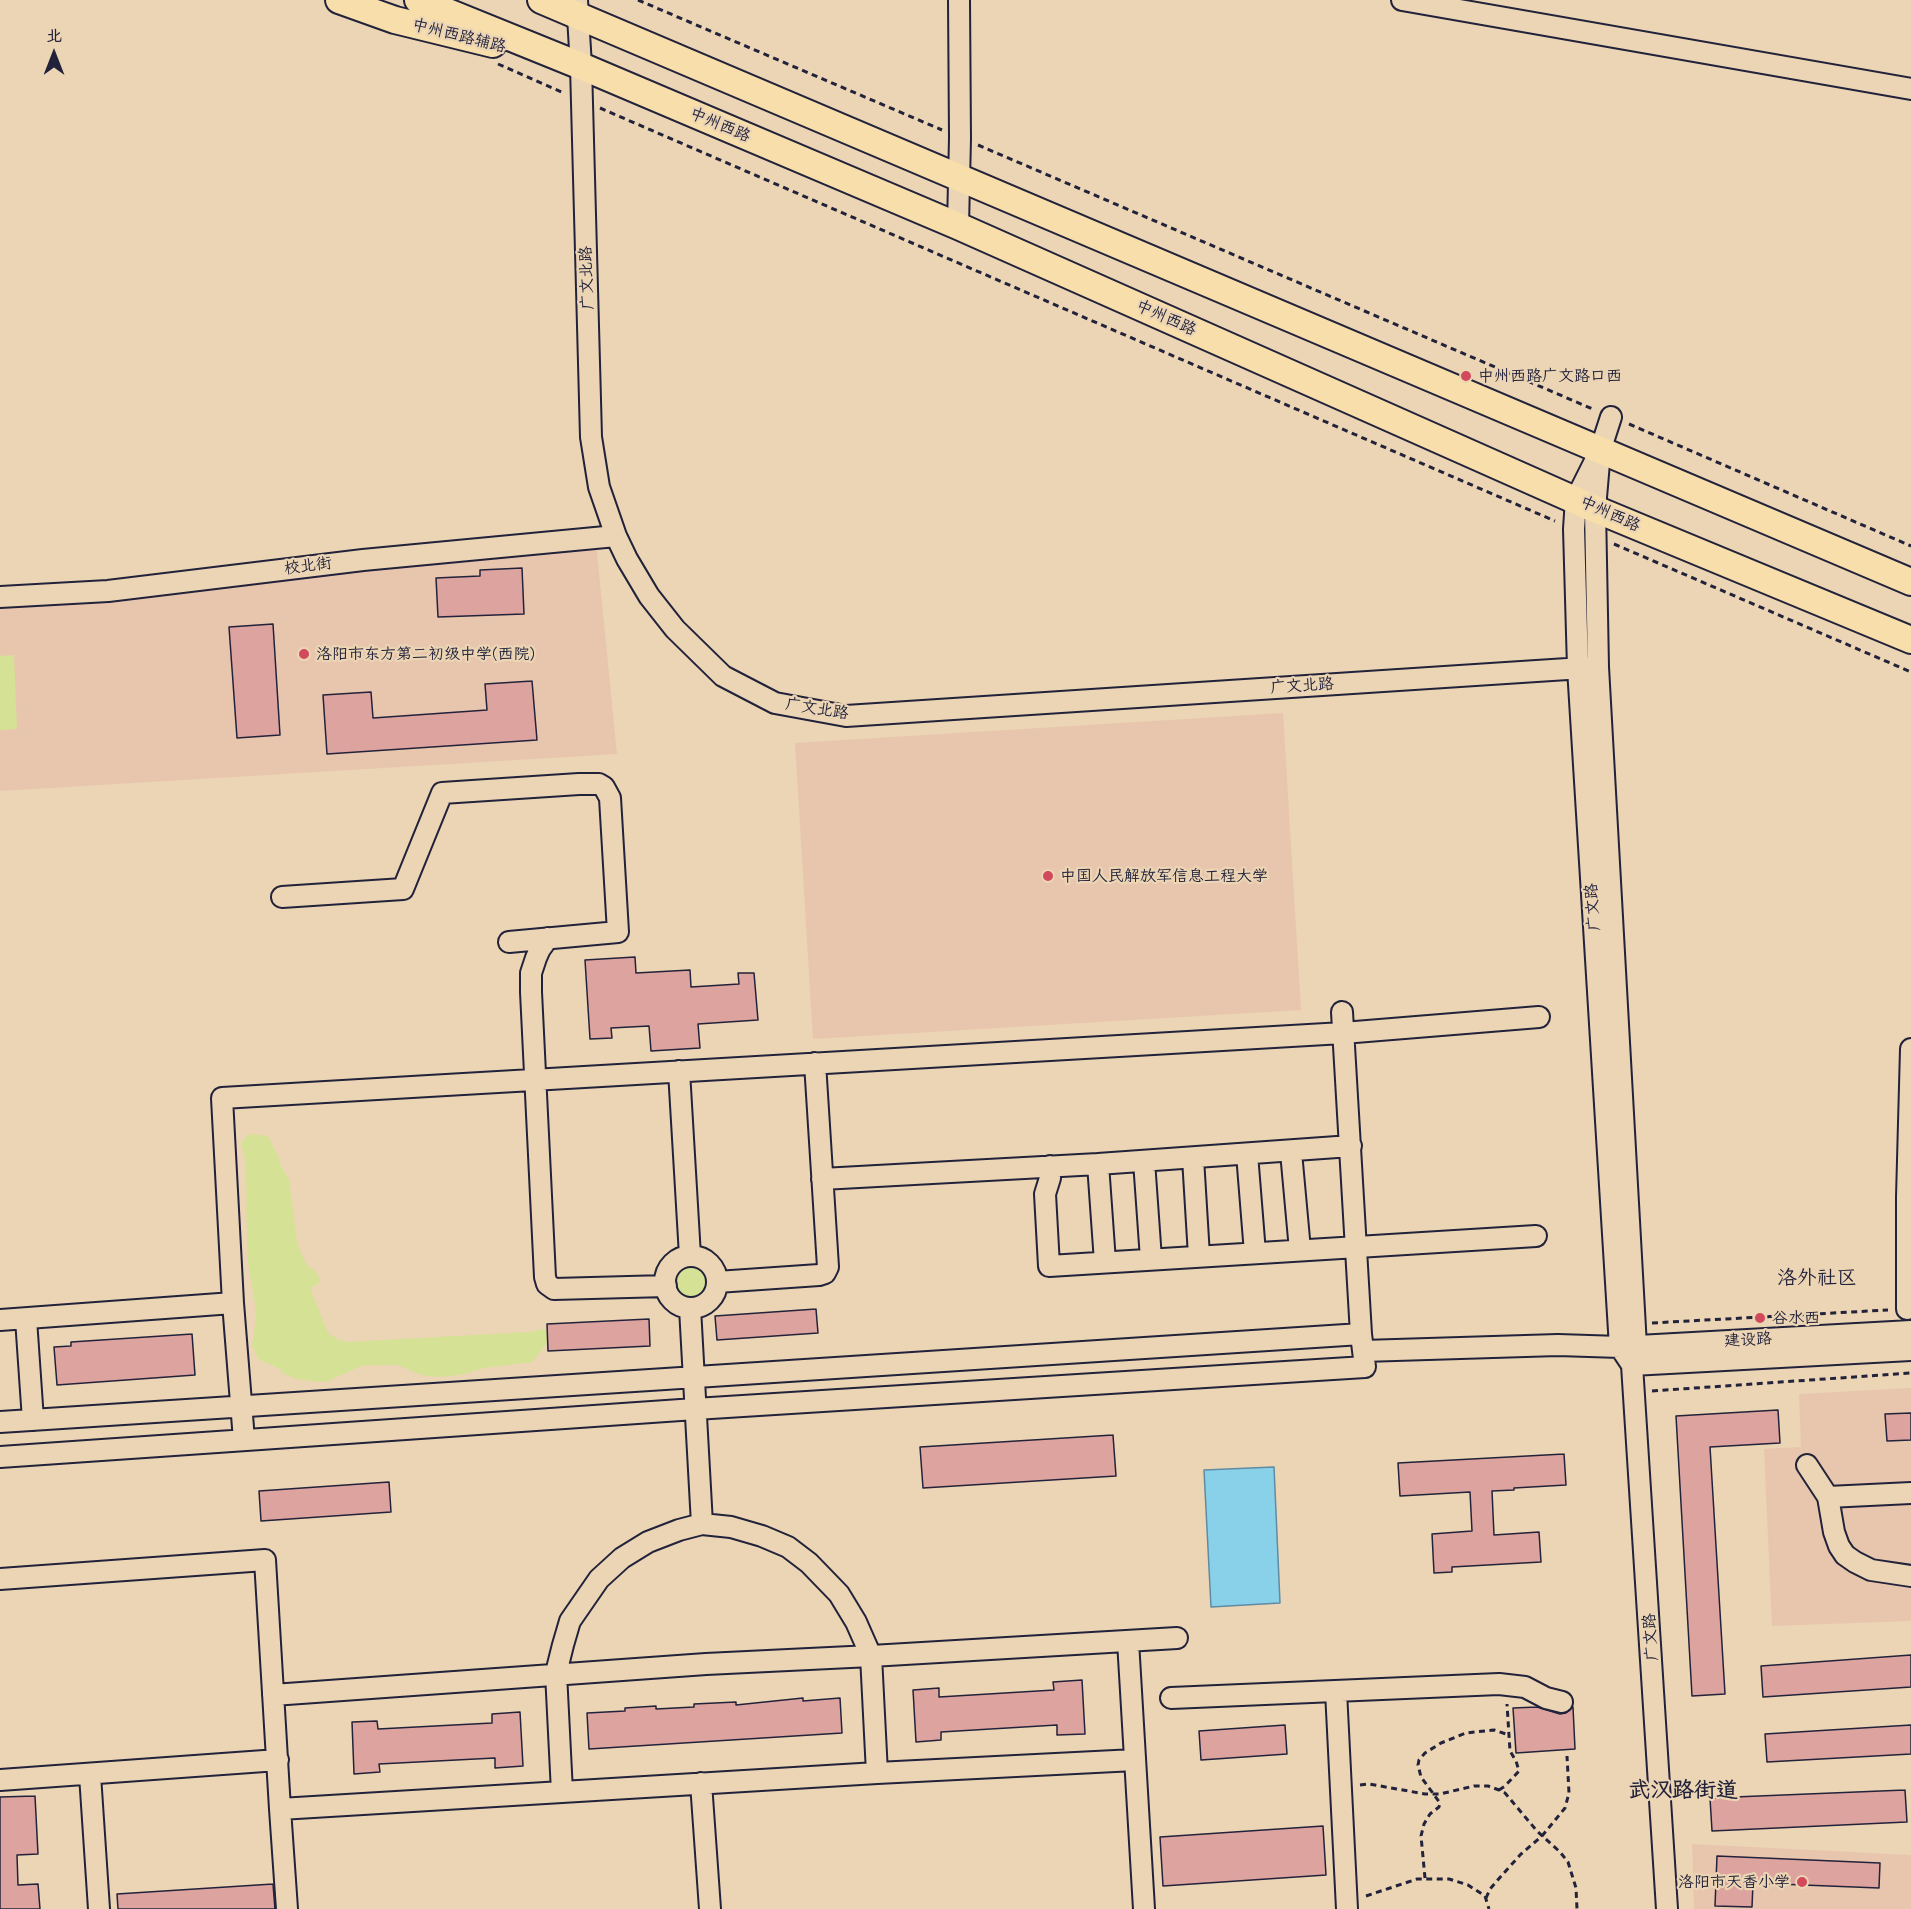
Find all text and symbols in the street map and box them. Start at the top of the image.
street label: 中州西路辅路 [410,15,508,57]
north arrow [24,24,84,84]
text: 北 [46,27,62,45]
street label: 中州西路 [687,104,753,146]
street label: 广文北路 [576,246,598,310]
street label: 中州西路 [1133,296,1199,340]
place label: 中州西路广文路口西 [1478,366,1622,386]
marker: 中州西路广文路口西 [1459,369,1473,383]
street label: 中州西路 [1577,492,1643,536]
street label: 校北街 [283,554,333,578]
place label: 洛阳市东方第二初级中学(西院) [316,644,535,664]
marker: 洛阳市东方第二初级中学(西院) [297,647,311,661]
street label: 广文北路 [1269,674,1335,698]
street label: 广文北路 [784,695,850,723]
place label: 中国人民解放军信息工程大学 [1060,866,1268,886]
marker: 中国人民解放军信息工程大学 [1041,869,1055,883]
street label: 广文路 [1582,882,1604,932]
district label: 洛外社区 [1777,1266,1857,1290]
place label: 谷水西 [1772,1308,1820,1328]
marker: 谷水西 [1753,1311,1767,1325]
street label: 建设路 [1724,1329,1772,1351]
street label: 广文路 [1640,1612,1662,1662]
district label: 武汉路街道 [1628,1778,1738,1804]
place label: 洛阳市天香小学 [1678,1872,1790,1892]
marker: 洛阳市天香小学 [1795,1875,1809,1889]

